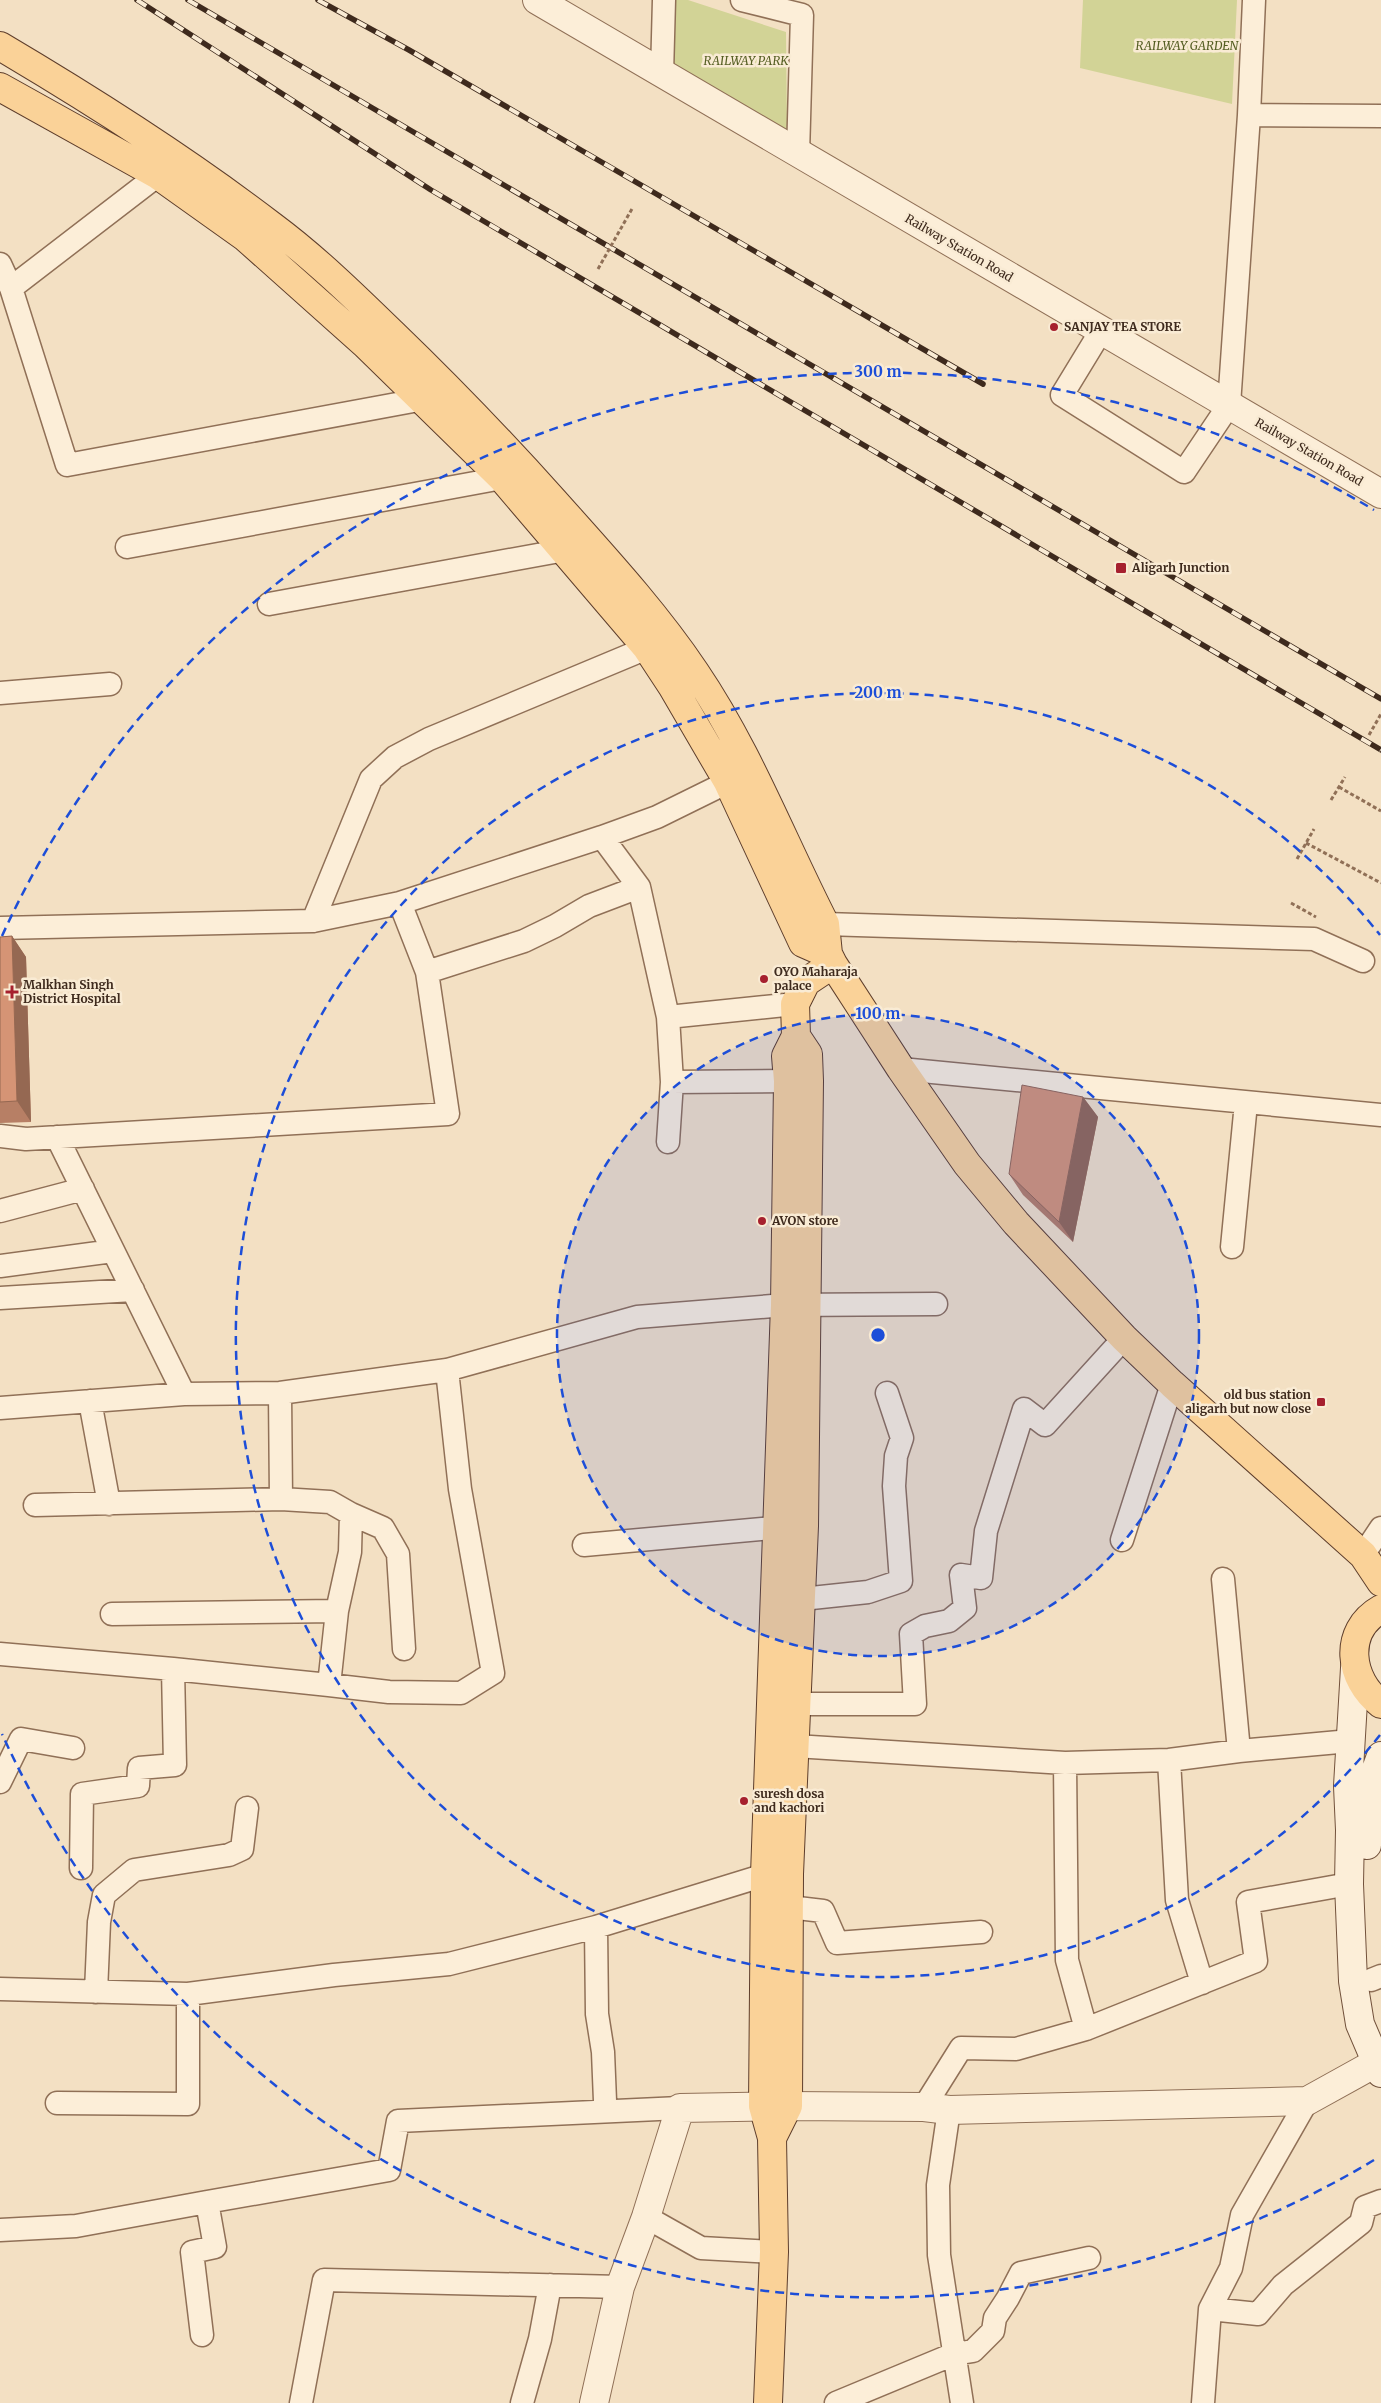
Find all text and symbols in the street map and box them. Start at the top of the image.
park label: RAILWAY GARDEN [1136,38,1240,53]
park label: RAILWAY PARK [704,53,789,68]
street label: Railway Station Road [903,211,1016,285]
place label: SANJAY TEA STORE [1064,319,1181,334]
marker: SANJAY TEA STORE [1048,321,1060,333]
text: 300 m [854,362,902,381]
street label: Railway Station Road [1253,415,1366,489]
place label: Aligarh Junction [1131,560,1229,575]
marker: Aligarh Junction [1114,561,1128,575]
text: 200 m [854,683,902,702]
place label: OYO Maharaja palace [774,964,858,993]
marker: OYO Maharaja palace [758,973,770,985]
place label: Malkhan Singh District Hospital [23,977,121,1006]
marker: Malkhan Singh District Hospital [5,985,19,999]
text: 100 m [856,1004,900,1023]
place label: AVON store [771,1213,839,1228]
marker: AVON store [756,1215,768,1227]
centre of rings [869,1326,887,1344]
place label: old bus station aligarh but now close [1185,1387,1311,1416]
marker: old bus station aligarh but now close [1315,1396,1327,1408]
place label: suresh dosa and kachori [754,1786,824,1815]
marker: suresh dosa and kachori [738,1795,750,1807]

